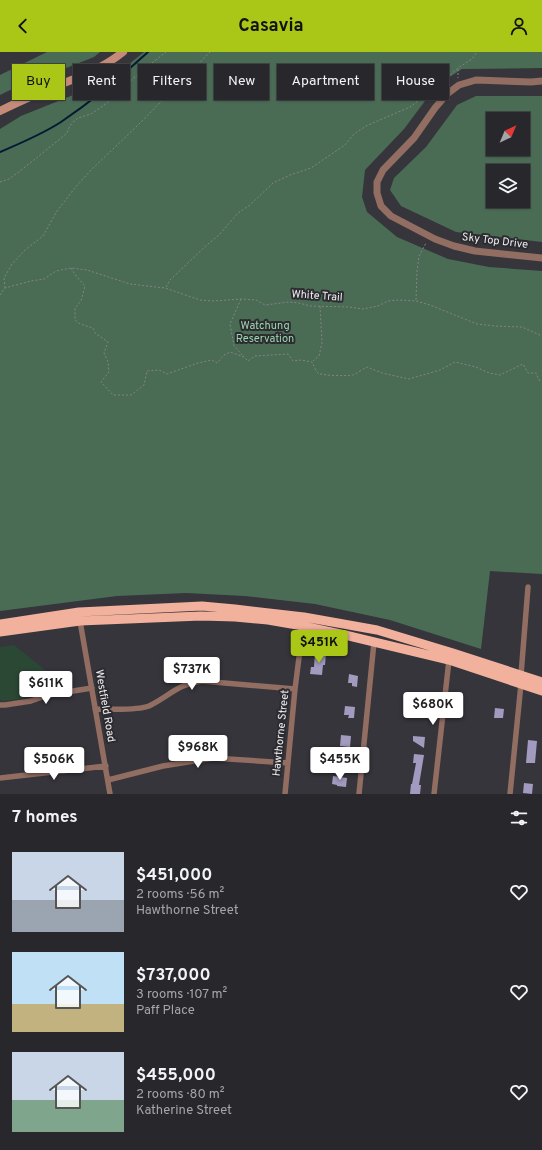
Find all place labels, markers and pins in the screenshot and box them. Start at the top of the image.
pin: $451K [291,630,347,664]
pin: $737K [164,657,220,691]
pin: $611K [18,671,74,705]
pin: $680K [405,692,461,726]
pin: $968K [170,735,226,769]
pin: $506K [26,747,82,781]
pin: $455K [312,747,368,781]

